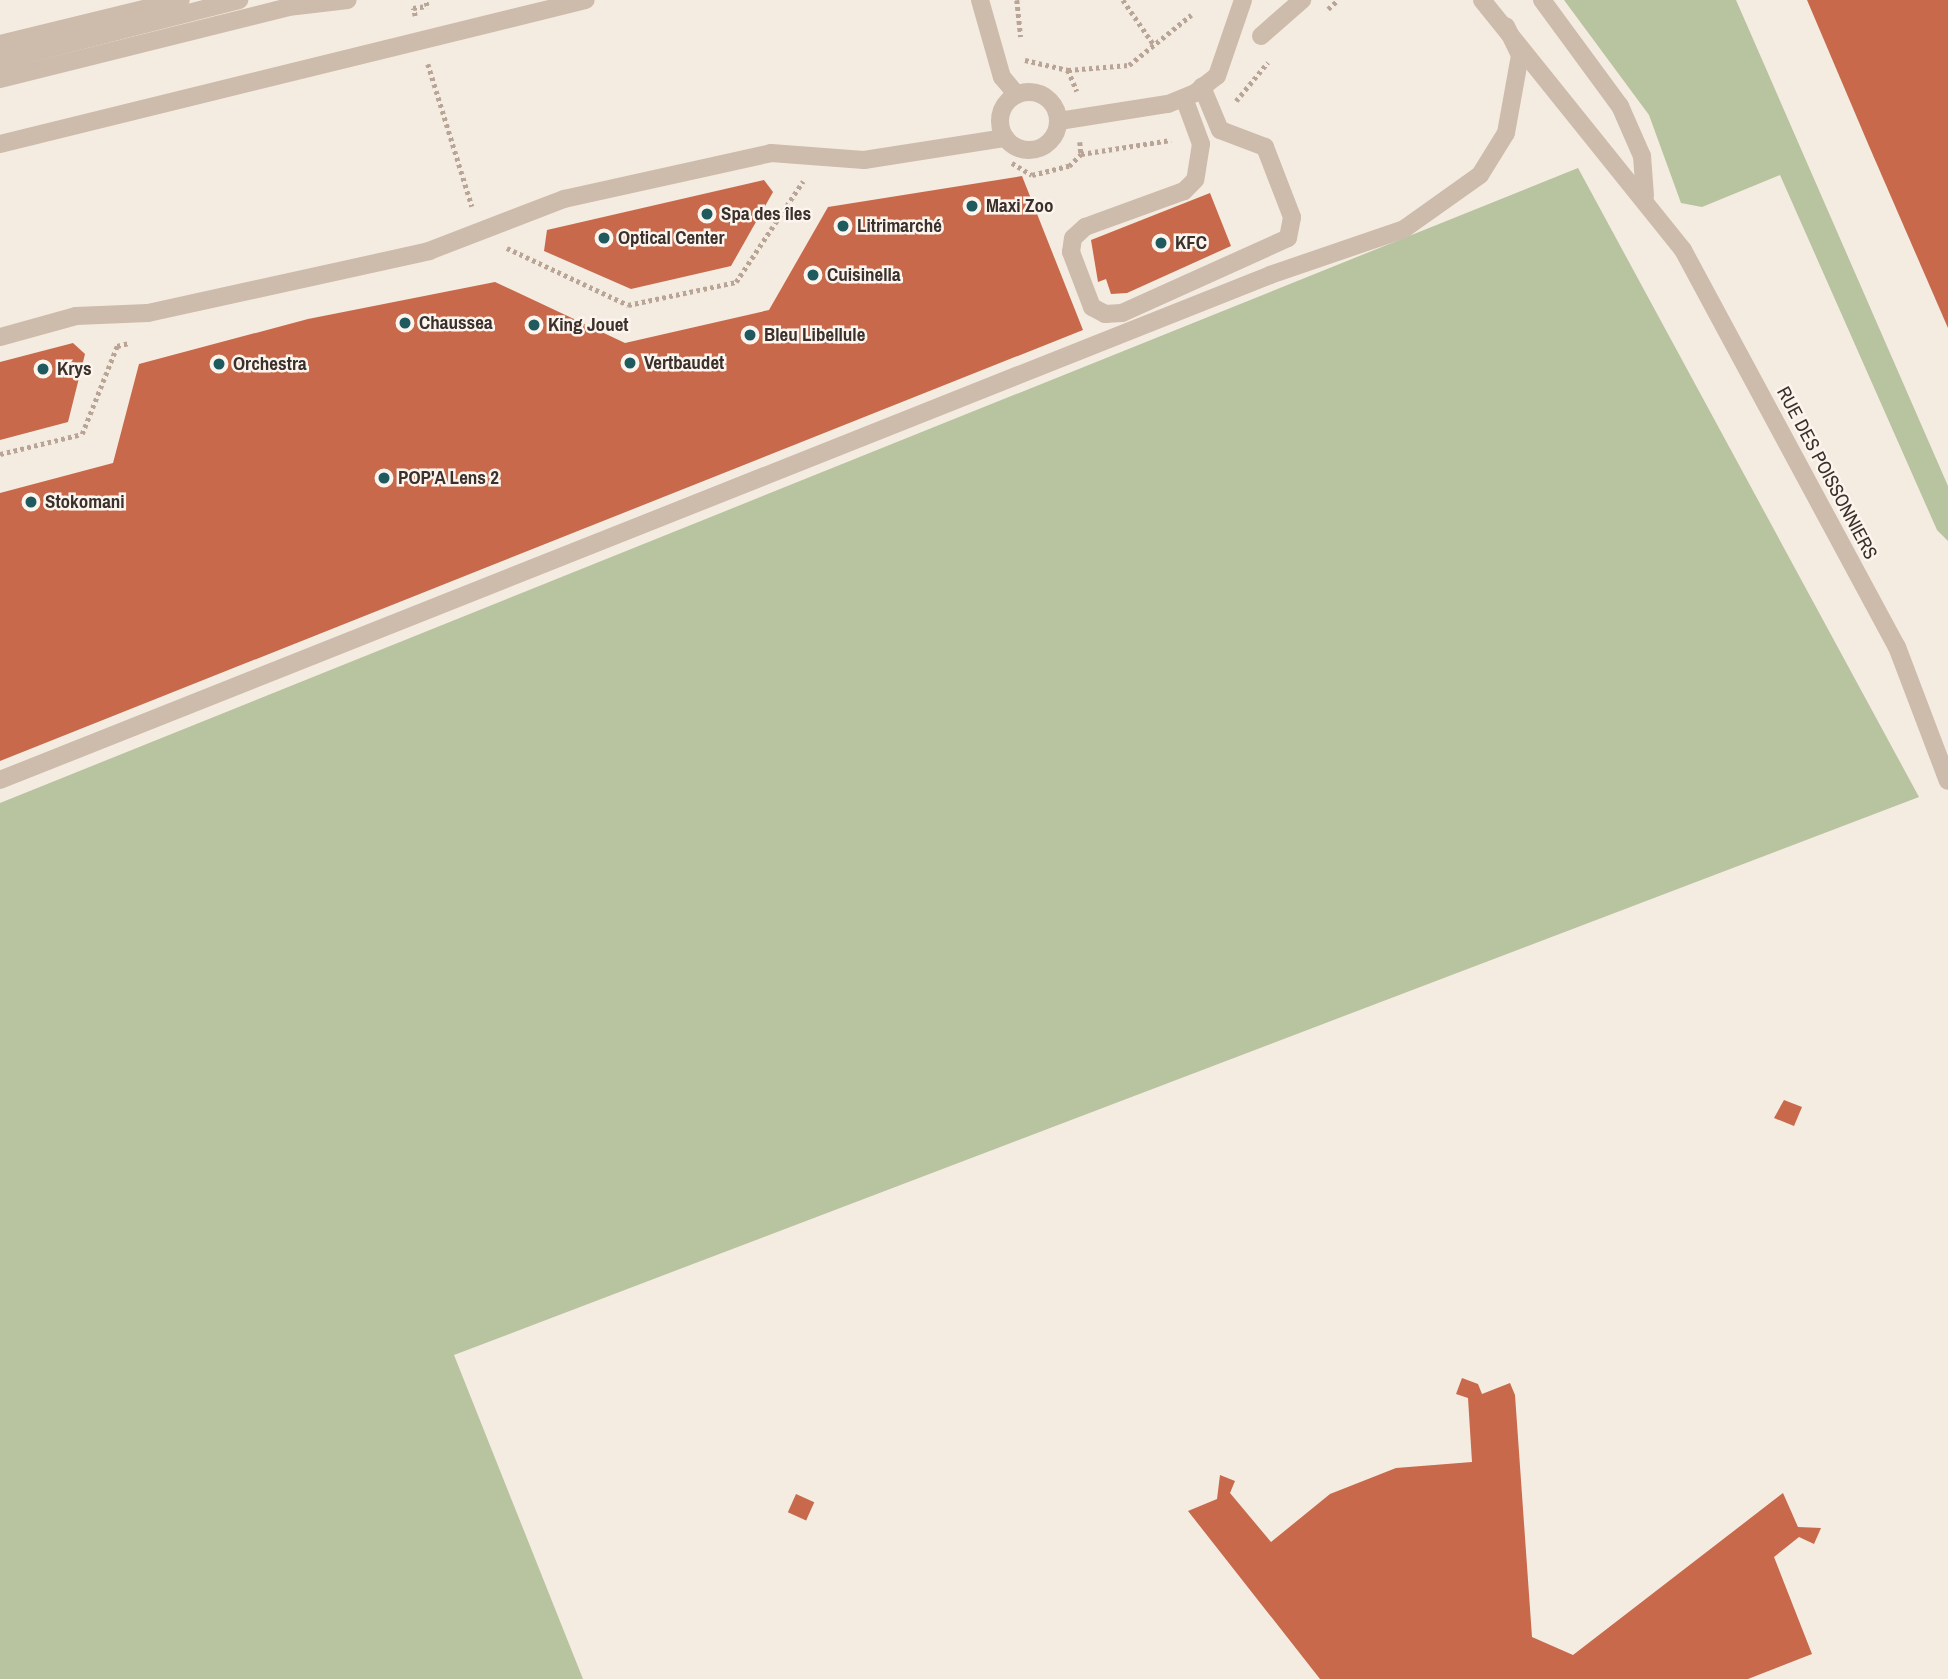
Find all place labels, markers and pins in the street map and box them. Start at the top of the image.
place label: Maxi Zoo [986,195,1054,217]
marker: Maxi Zoo [964,198,980,214]
place label: Spa des îles [721,203,811,225]
marker: Spa des îles [699,206,715,222]
place label: Litrimarché [857,215,942,237]
marker: Litrimarché [835,218,851,234]
place label: Optical Center [618,227,724,249]
marker: Optical Center [596,230,612,246]
place label: KFC [1175,232,1207,254]
marker: KFC [1153,235,1169,251]
place label: Cuisinella [827,264,901,286]
marker: Cuisinella [805,267,821,283]
place label: Chaussea [419,312,493,334]
place label: King Jouet [548,314,629,336]
marker: Chaussea [397,315,413,331]
marker: King Jouet [526,317,542,333]
place label: Bleu Libellule [764,324,865,346]
marker: Bleu Libellule [742,327,758,343]
place label: Vertbaudet [644,352,724,374]
place label: Orchestra [233,353,307,375]
marker: Vertbaudet [622,355,638,371]
marker: Orchestra [211,356,227,372]
place label: Krys [57,358,92,380]
marker: Krys [35,361,51,377]
place label: POP'A Lens 2 [398,467,500,489]
marker: POP'A Lens 2 [376,470,392,486]
place label: Stokomani [45,491,125,513]
marker: Stokomani [23,494,39,510]

